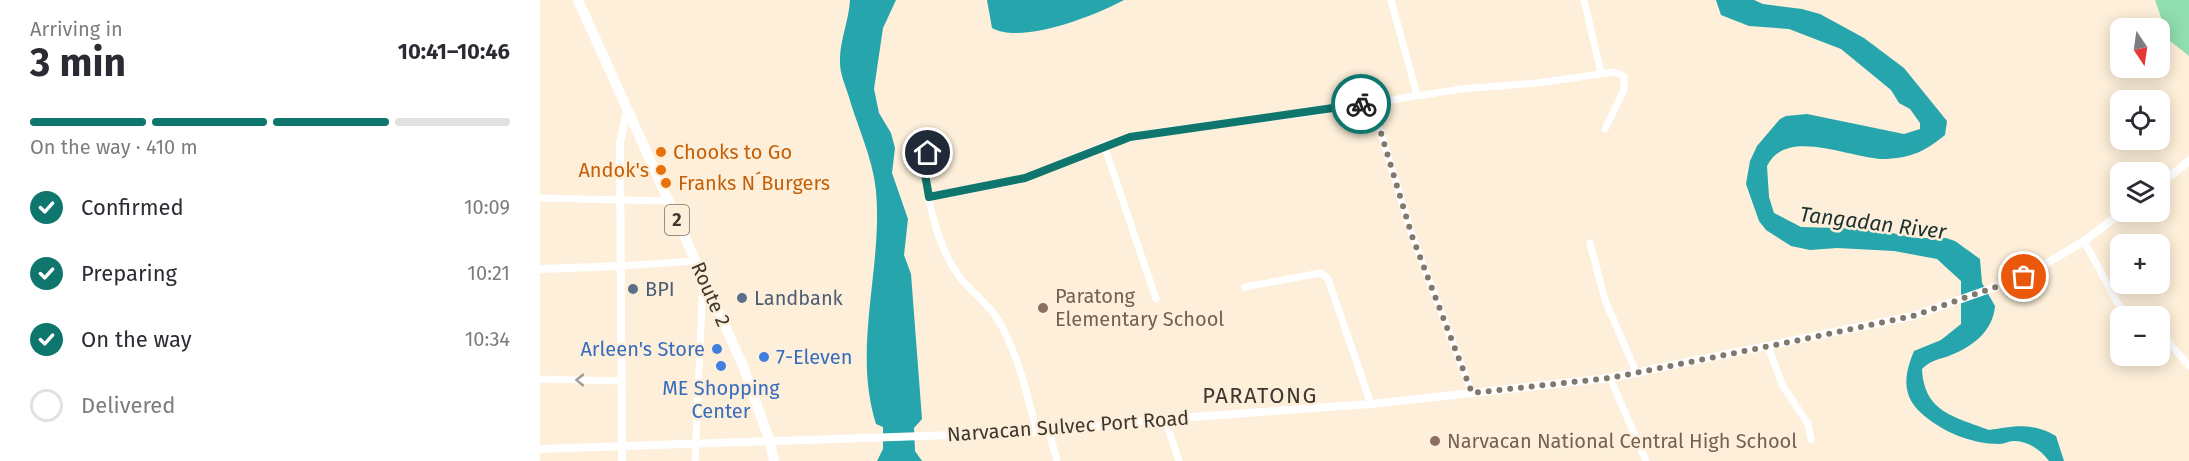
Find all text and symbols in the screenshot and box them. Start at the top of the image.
text: Arriving in [30,17,123,41]
north arrow [2110,18,2170,78]
map controls [2110,18,2170,366]
text: 10:41–10:46 [398,38,510,65]
text: 3 min [30,40,126,86]
courier [1331,74,1391,134]
icon: bike [1345,88,1378,121]
button: locate [2110,90,2170,150]
pin [902,127,953,178]
text: On the way · 410 m [30,135,198,159]
icon: home [911,136,944,169]
place label: Chooks to Go [673,140,792,164]
marker: Chooks to Go [654,145,668,159]
place label: Andok's [578,158,649,182]
button: layers [2110,162,2170,222]
marker: Andok's [654,163,668,177]
place label: Franks N´Burgers [678,171,830,195]
marker: Franks N´Burgers [659,176,673,190]
icon: check [30,191,63,224]
text: Confirmed [81,194,184,221]
text: 10:09 [464,195,510,219]
water label: Tangadan River [1798,201,1949,245]
road number: 2 [665,205,689,235]
button: + [2110,234,2170,294]
pin [1998,251,2049,302]
icon: check [30,257,63,290]
street label: Route 2 [686,258,736,330]
text: Preparing [81,260,177,287]
icon: bag [2007,260,2040,293]
text: 10:21 [467,261,510,285]
place label: BPI [645,277,675,301]
marker: BPI [626,282,640,296]
place label: Paratong Elementary School [1055,284,1224,331]
place label: Landbank [754,286,844,310]
marker: Landbank [735,291,749,305]
marker: Paratong Elementary School [1036,301,1050,315]
button: − [2110,306,2170,366]
icon: check [30,323,63,356]
text: On the way [81,326,192,353]
text: 10:34 [465,327,510,351]
place label: Arleen's Store [580,337,705,361]
marker: Arleen's Store [710,342,724,356]
place label: 7-Eleven [776,345,852,369]
marker: 7-Eleven [757,350,771,364]
marker: ME Shopping Center [714,359,728,373]
one-way arrow [576,373,585,386]
place label: ME Shopping Center [662,376,780,423]
district label: PARATONG [1202,382,1318,409]
text: Delivered [81,392,176,419]
street label: Narvacan Sulvec Port Road [946,406,1190,446]
place label: Narvacan National Central High School [1447,429,1797,453]
marker: Narvacan National Central High School [1428,434,1442,448]

